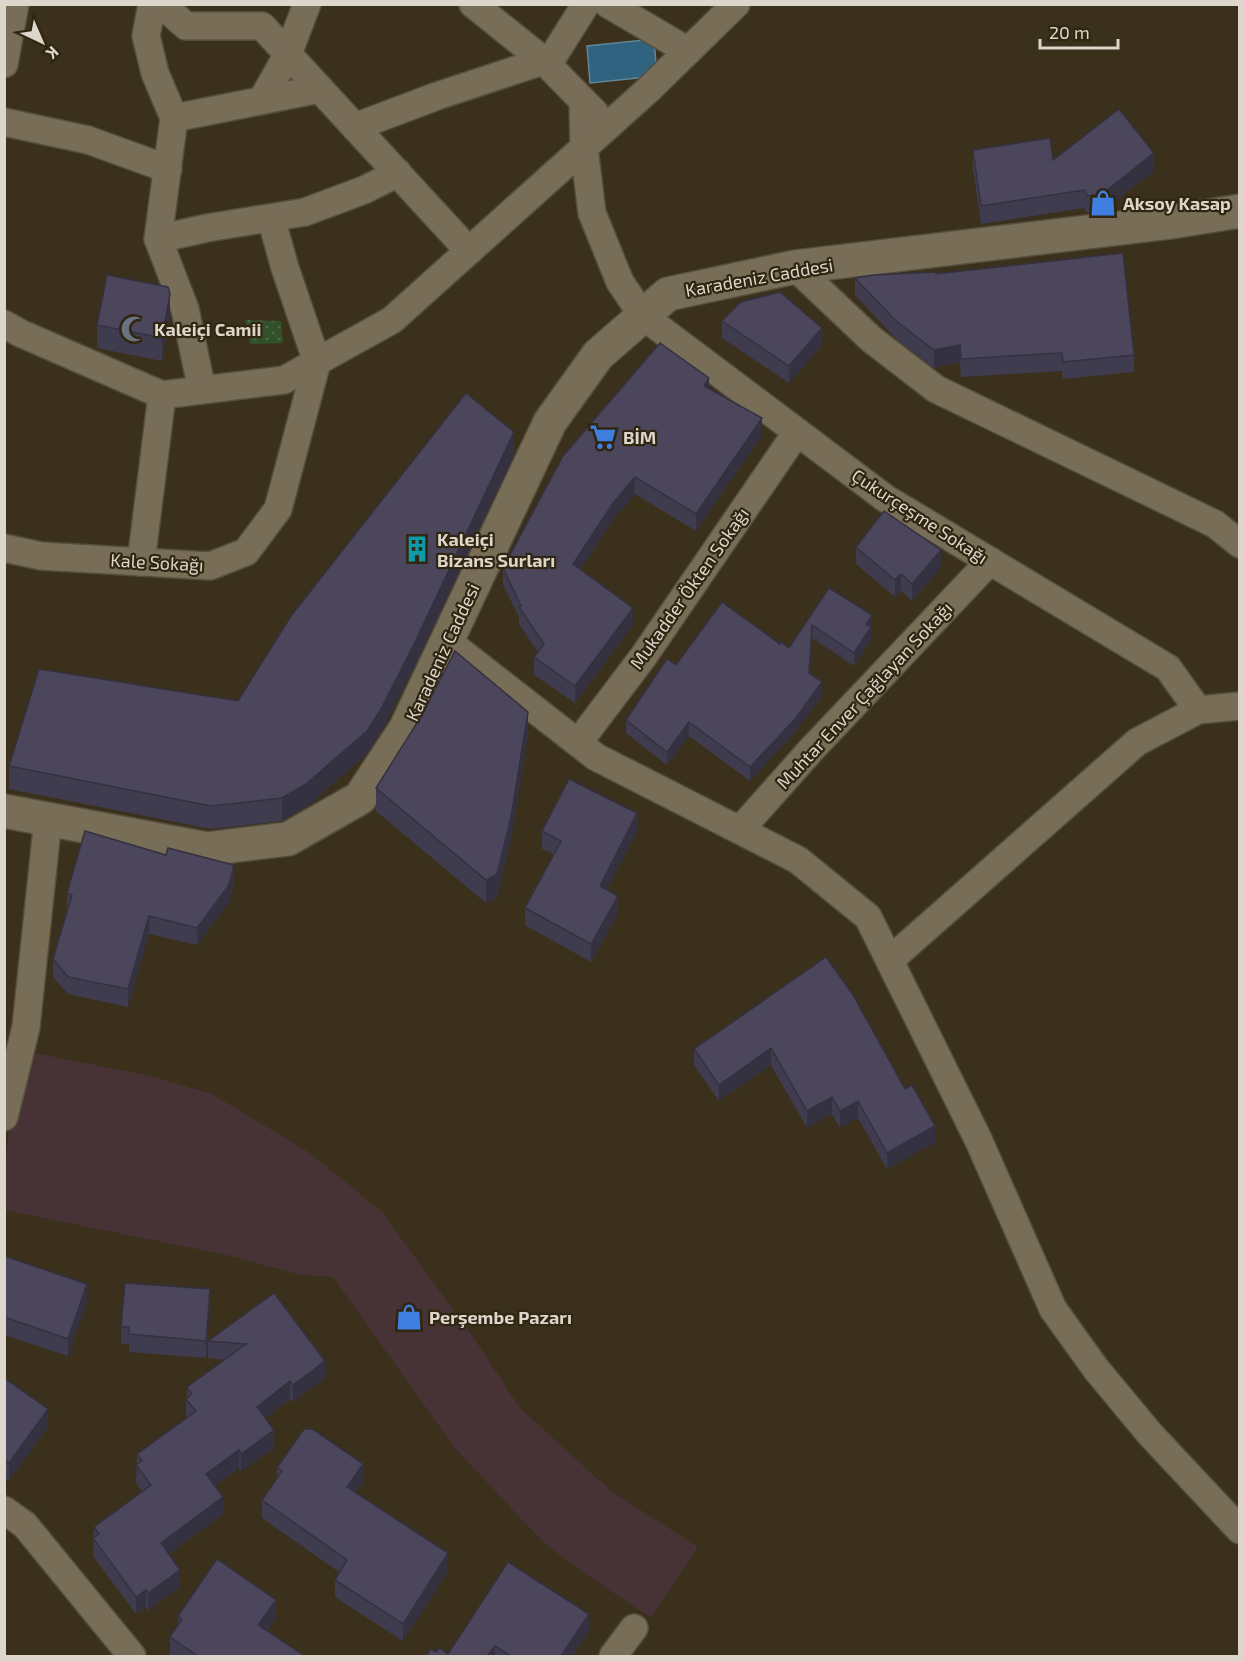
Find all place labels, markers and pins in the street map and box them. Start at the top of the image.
shop icon: Aksoy Kasap [1088,188,1118,218]
place label: Aksoy Kasap [1123,192,1231,214]
mosque icon: Kaleiçi Camii [119,314,149,344]
place label: Kaleiçi Camii [154,318,261,341]
supermarket icon: BİM [588,422,618,452]
place label: BİM [623,426,656,448]
place label: Kaleiçi Bizans Surları [437,528,555,571]
building icon: Kaleiçi Bizans Surları [402,534,432,564]
shop icon: Perşembe Pazarı [394,1302,424,1332]
place label: Perşembe Pazarı [429,1306,572,1329]

